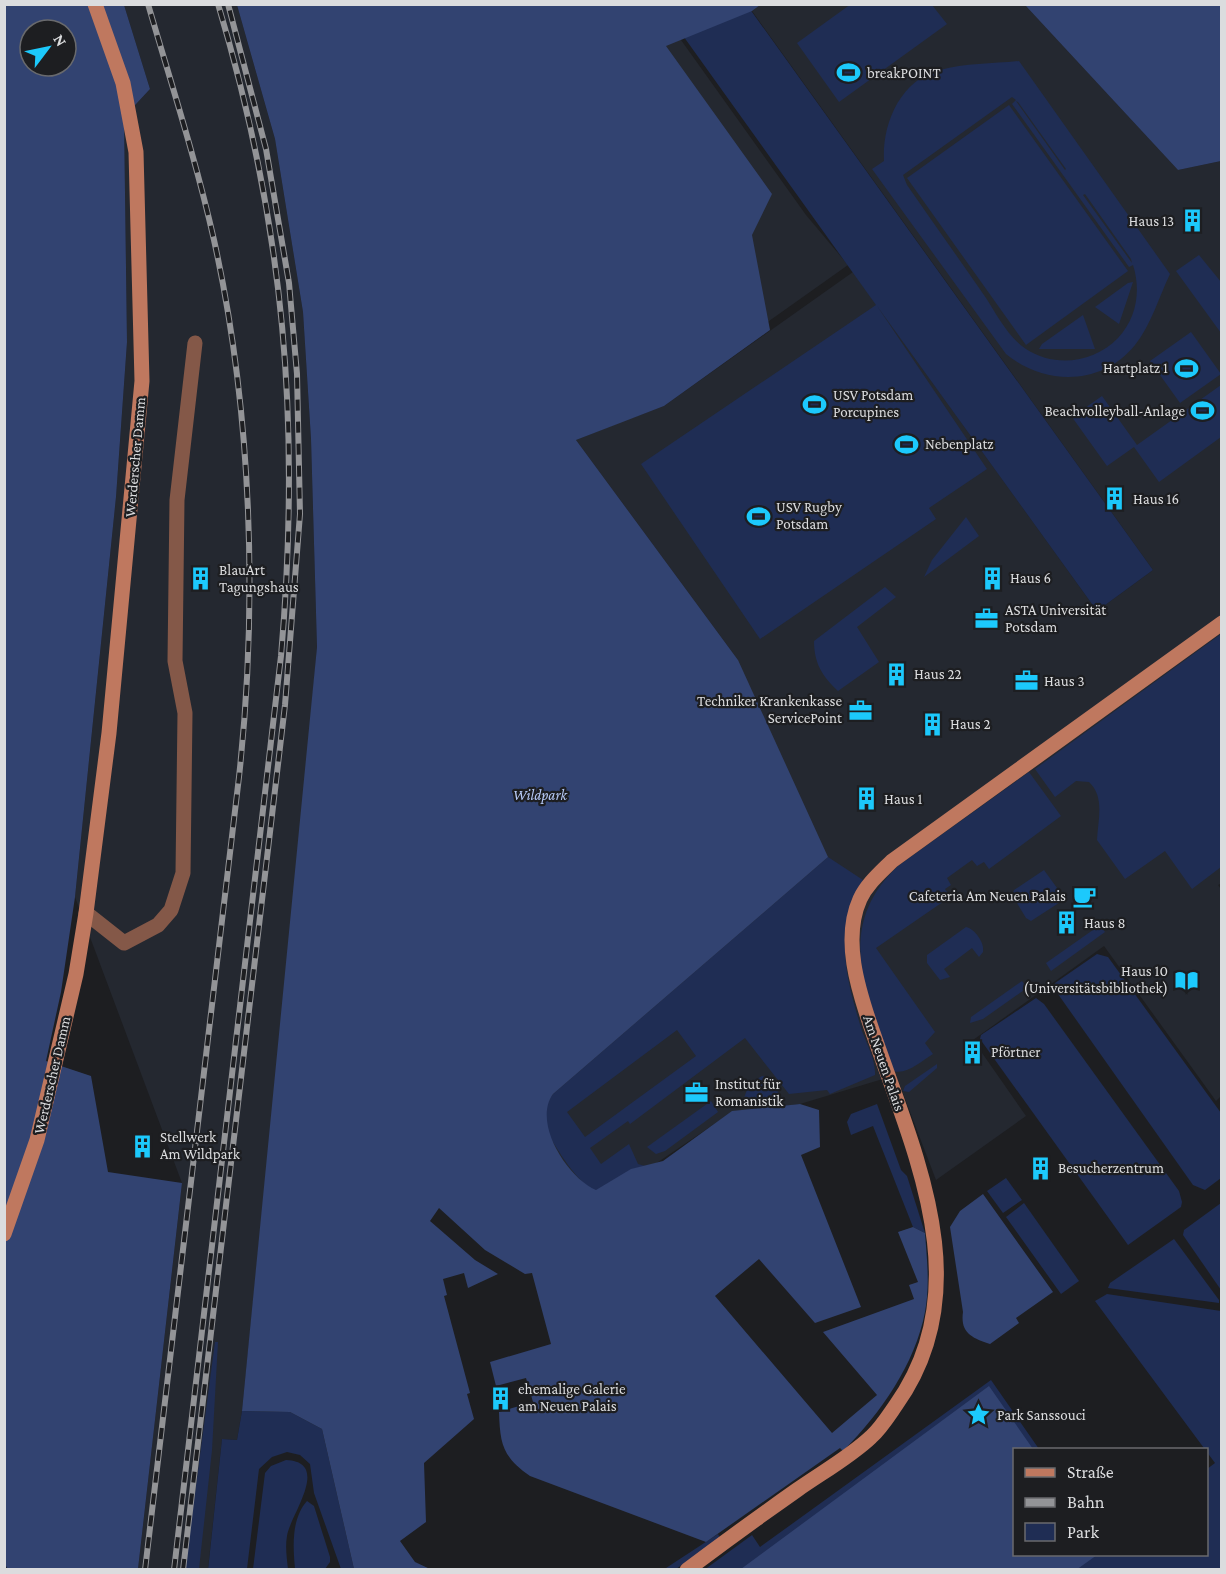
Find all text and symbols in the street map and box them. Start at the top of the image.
north arrow [18,18,78,78]
text: N [50,31,70,50]
sports icon: breakPOINT [836,60,862,86]
place label: breakPOINT [867,65,941,81]
building icon: Haus 13 [1179,208,1205,234]
place label: Haus 13 [1128,213,1174,229]
sports icon: Hartplatz 1 [1173,355,1199,381]
place label: Hartplatz 1 [1103,360,1168,377]
place label: USV Potsdam Porcupines [833,387,913,421]
sports icon: USV Potsdam Porcupines [802,391,828,417]
street label: Werderscher Damm [122,396,148,518]
sports icon: Beachvolleyball-Anlage [1190,398,1216,424]
place label: Beachvolleyball-Anlage [1044,403,1185,420]
sports icon: Nebenplatz [894,431,920,457]
place label: Nebenplatz [925,436,994,453]
building icon: Haus 16 [1102,486,1128,512]
place label: Haus 16 [1133,491,1179,507]
place label: USV Rugby Potsdam [776,499,842,532]
sports icon: USV Rugby Potsdam [745,503,771,529]
place label: BlauArt Tagungshaus [219,562,299,596]
building icon: Haus 6 [979,565,1005,591]
building icon: BlauArt Tagungshaus [188,566,214,592]
place label: Haus 6 [1010,570,1051,586]
place label: ASTA Universität Potsdam [1005,602,1107,635]
office icon: ASTA Universität Potsdam [974,606,1000,632]
building icon: Haus 22 [883,661,909,687]
place label: Haus 22 [914,666,962,682]
office icon: Haus 3 [1013,668,1039,694]
place label: Haus 3 [1044,673,1085,689]
place label: Techniker Krankenkasse ServicePoint [697,693,843,726]
office icon: Techniker Krankenkasse ServicePoint [847,697,873,723]
building icon: Haus 2 [919,711,945,737]
place label: Haus 2 [950,716,991,732]
building icon: Haus 1 [853,786,879,812]
park label: Wildpark [513,787,569,804]
place label: Haus 1 [884,791,922,807]
cafe icon: Cafeteria Am Neuen Palais [1071,883,1097,909]
place label: Cafeteria Am Neuen Palais [909,888,1066,904]
building icon: Haus 8 [1053,910,1079,936]
place label: Haus 8 [1084,915,1126,931]
place label: Haus 10 (Universitätsbibliothek) [1024,963,1168,997]
library icon: Haus 10 (Universitätsbibliothek) [1173,967,1199,993]
street label: Am Neuen Palais [860,1013,908,1113]
street label: Werderscher Damm [31,1015,73,1135]
building icon: Pförtner [960,1039,986,1065]
place label: Pförtner [991,1044,1041,1060]
place label: Institut für Romanistik [715,1076,784,1109]
office icon: Institut für Romanistik [684,1080,710,1106]
place label: Stellwerk Am Wildpark [160,1129,241,1163]
building icon: Stellwerk Am Wildpark [129,1133,155,1159]
building icon: Besucherzentrum [1027,1155,1053,1181]
place label: Besucherzentrum [1058,1160,1164,1176]
place label: ehemalige Galerie am Neuen Palais [518,1381,626,1414]
building icon: ehemalige Galerie am Neuen Palais [487,1385,513,1411]
place icon: Park Sanssouci [966,1402,992,1428]
place label: Park Sanssouci [997,1407,1086,1423]
legend [1013,1448,1208,1556]
text: Straße [1067,1462,1114,1482]
text: Bahn [1067,1492,1105,1512]
text: Park [1067,1522,1099,1542]

